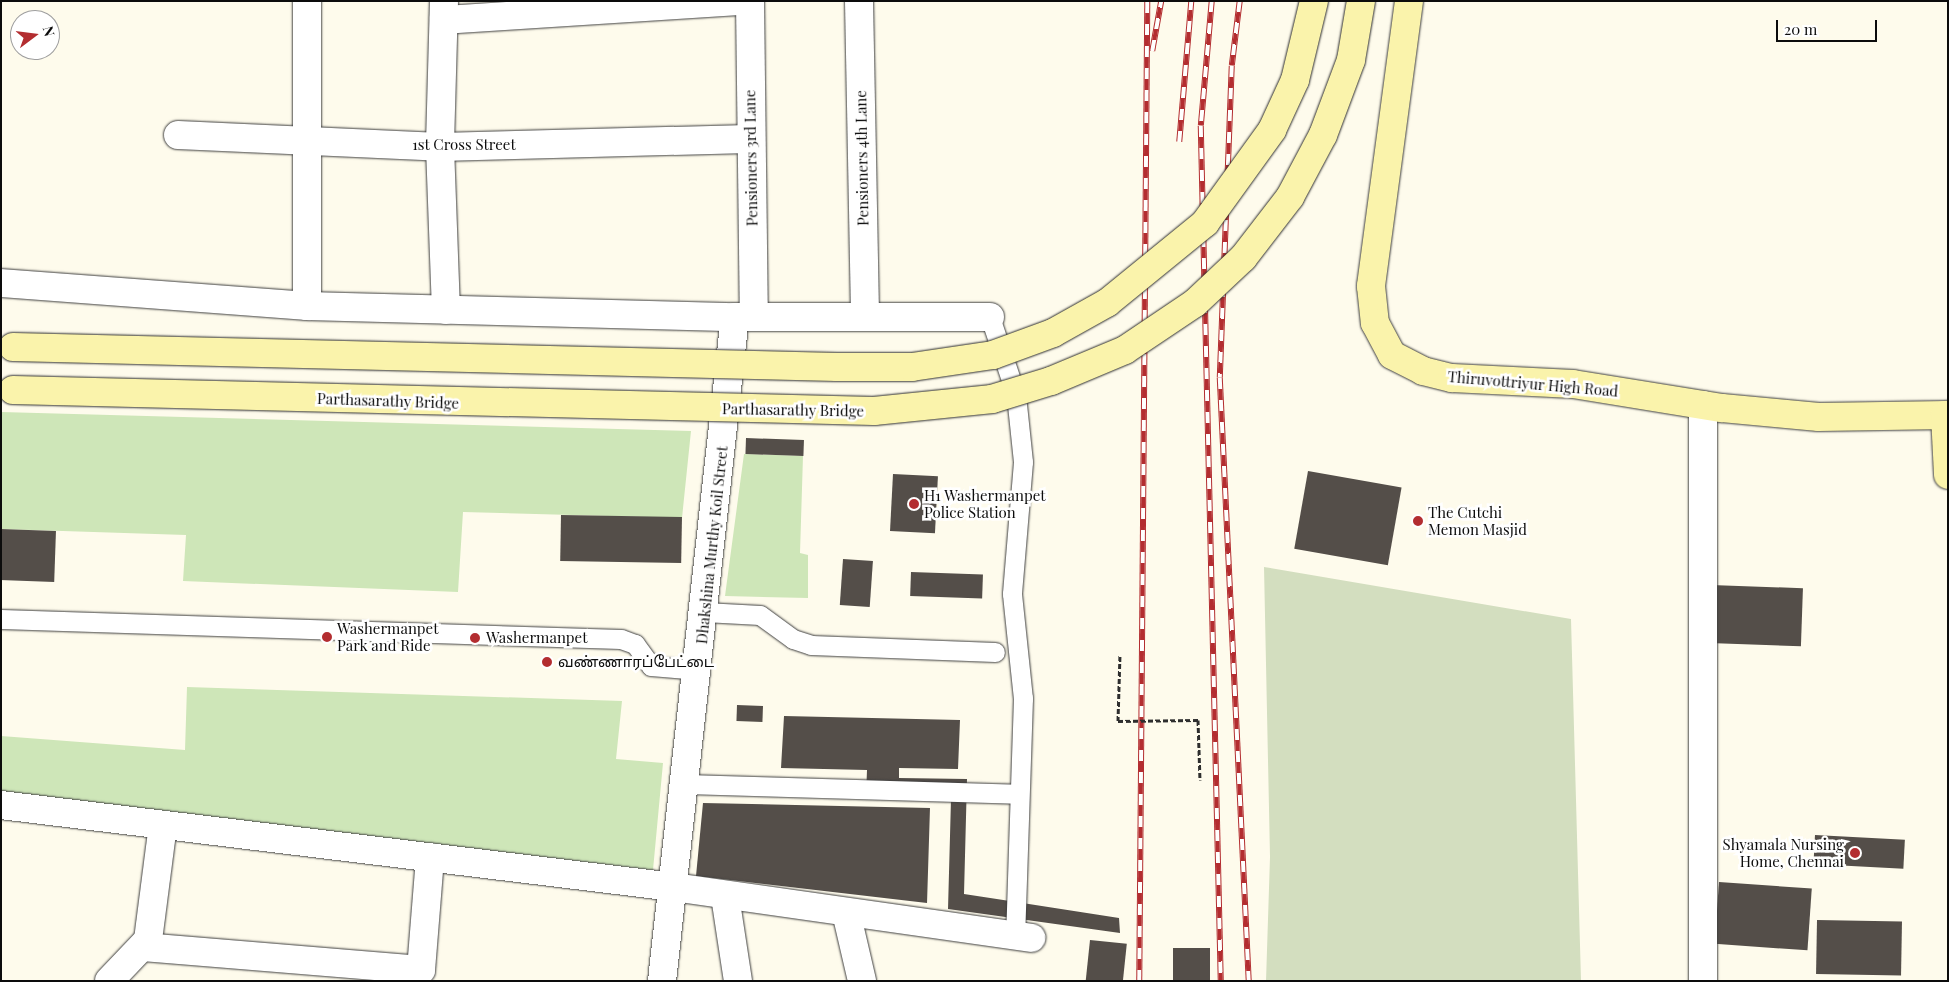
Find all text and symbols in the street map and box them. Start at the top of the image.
north arrow [10,10,60,60]
scale bar [1779,10,1880,42]
text: 20 m [1784,19,1817,39]
text: N [39,24,59,39]
street label: Pensioners 3rd Lane [741,90,761,226]
street label: Pensioners 4th Lane [852,90,872,226]
street label: 1st Cross Street [412,136,516,154]
street label: Thiruvottriyur High Road [1447,368,1619,400]
street label: Parthasarathy Bridge [317,390,459,412]
street label: Parthasarathy Bridge [722,400,864,420]
street label: Dhakshina Murthy Koil Street [693,445,731,645]
place label: H1 Washermanpet Police Station [924,486,1046,521]
marker: H1 Washermanpet Police Station [908,498,920,510]
place label: The Cutchi Memon Masjid [1428,503,1527,538]
marker: The Cutchi Memon Masjid [1412,515,1424,527]
place label: Washermanpet Park and Ride [337,619,438,654]
place label: Washermanpet [486,629,587,647]
marker: Washermanpet Park and Ride [321,631,333,643]
marker: Washermanpet [468,631,482,645]
place label: வண்ணாரப்பேட்டை [558,653,714,671]
marker: வண்ணாரப்பேட்டை [540,655,554,669]
place label: Shyamala Nursing Home, Chennai [1722,835,1844,870]
marker: Shyamala Nursing Home, Chennai [1848,846,1862,860]

